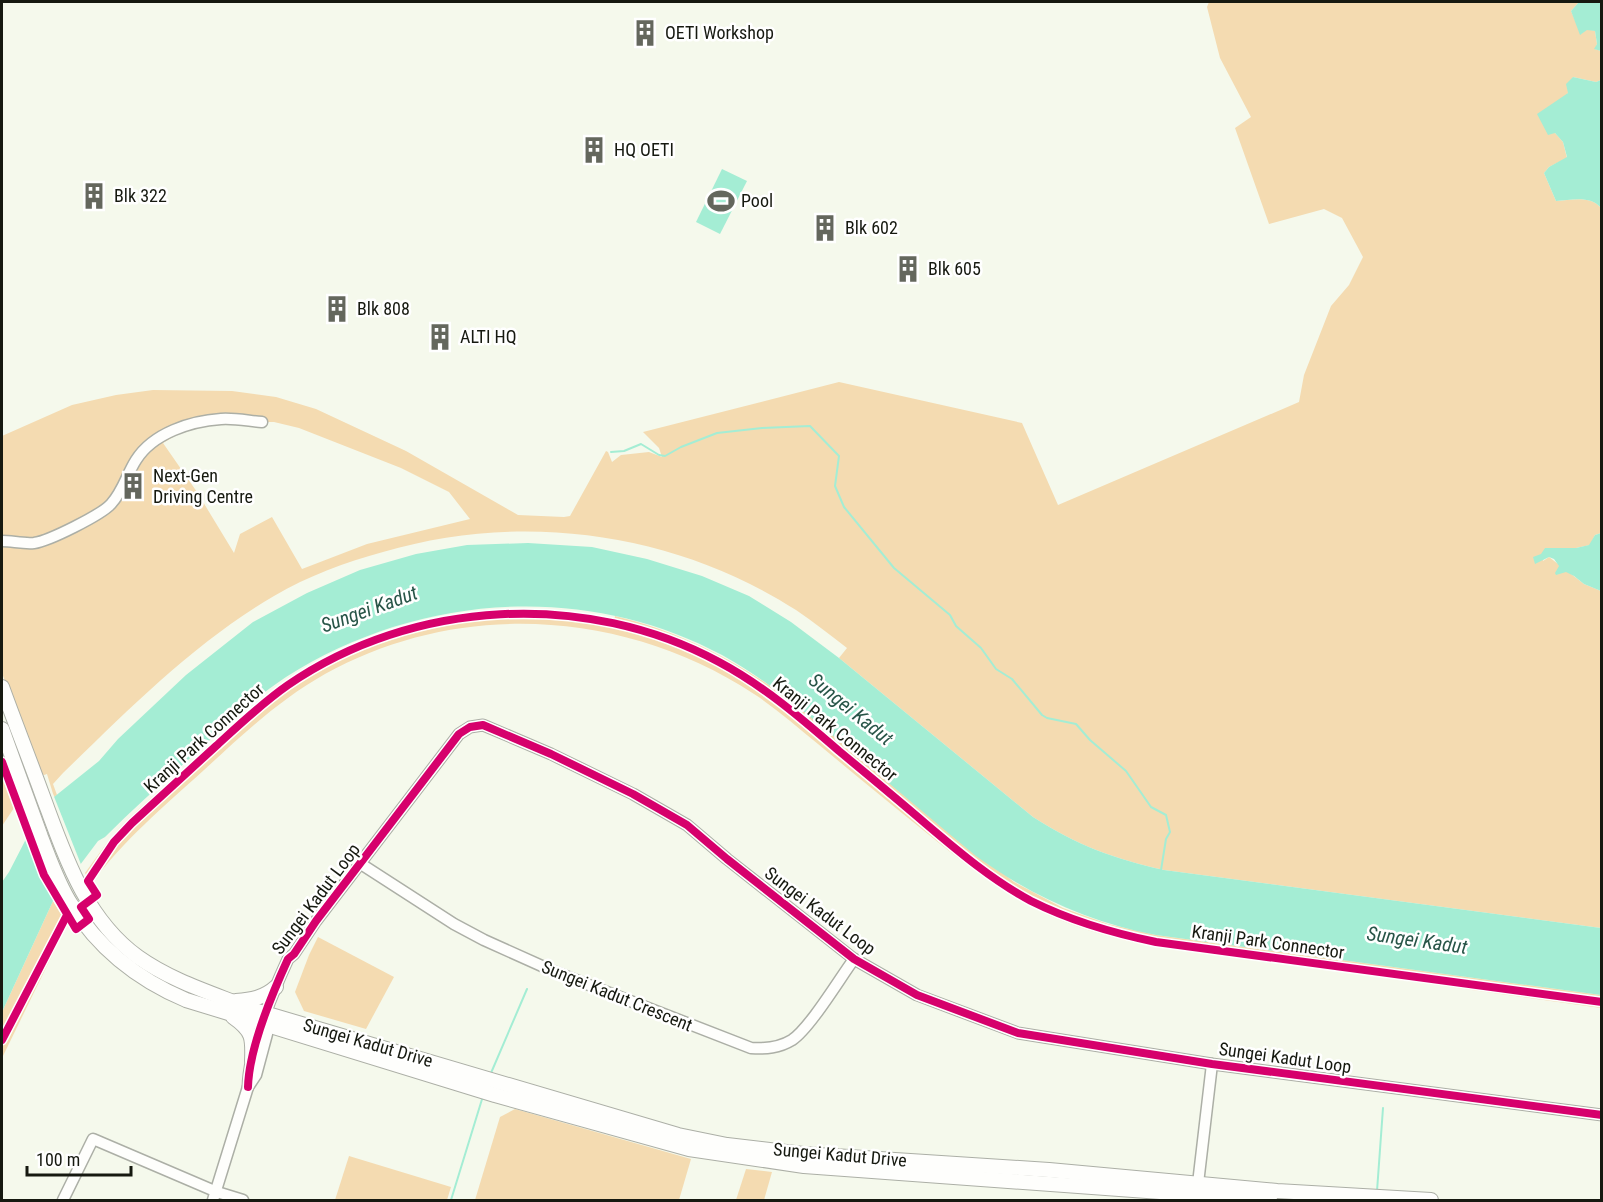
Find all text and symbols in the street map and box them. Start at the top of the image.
building icon: OETI Workshop [630,18,660,48]
place label: OETI Workshop [665,22,774,43]
building icon: HQ OETI [579,135,609,165]
place label: HQ OETI [614,139,674,160]
building icon: Blk 322 [79,181,109,211]
place label: Blk 322 [114,185,167,206]
sports icon: Pool [706,186,736,216]
place label: Pool [741,190,773,211]
building icon: Blk 602 [810,213,840,243]
place label: Blk 602 [845,217,898,238]
building icon: Blk 605 [893,254,923,284]
place label: Blk 605 [928,258,981,279]
building icon: Blk 808 [322,294,352,324]
place label: Blk 808 [357,298,410,319]
building icon: ALTI HQ [425,322,455,352]
place label: ALTI HQ [460,326,517,347]
place label: Next-Gen Driving Centre [153,465,253,507]
building icon: Next-Gen Driving Centre [118,471,148,501]
water label: Sungei Kadut [317,580,421,638]
water label: Sungei Kadut [804,668,898,750]
street label: Kranji Park Connector [769,672,902,786]
street label: Kranji Park Connector [139,678,268,797]
street label: Sungei Kadut Loop [267,839,364,958]
street label: Sungei Kadut Loop [761,862,880,959]
street label: Kranji Park Connector [1190,920,1346,963]
water label: Sungei Kadut [1365,921,1469,959]
street label: Sungei Kadut Crescent [539,956,696,1035]
street label: Sungei Kadut Drive [301,1014,435,1071]
street label: Sungei Kadut Loop [1218,1038,1353,1077]
street label: Sungei Kadut Drive [772,1138,908,1171]
scale bar [27,1139,130,1177]
text: 100 m [36,1149,80,1170]

